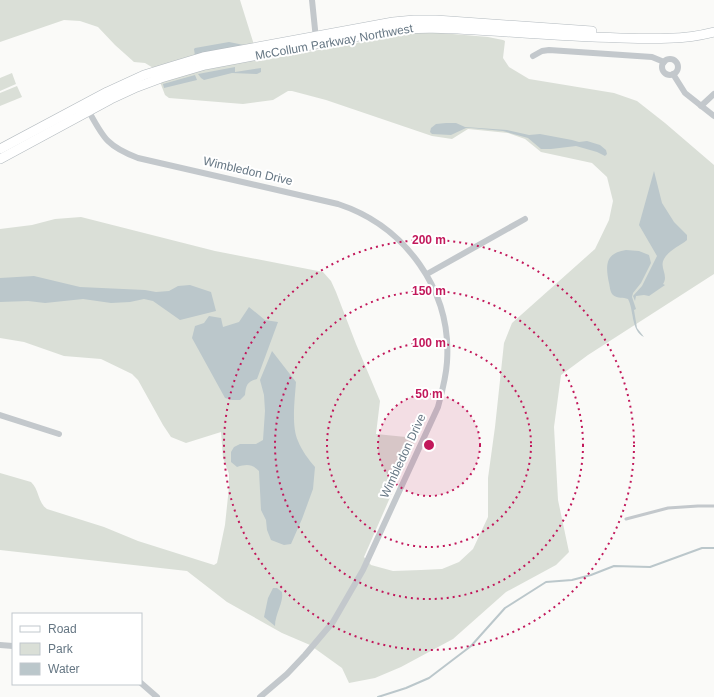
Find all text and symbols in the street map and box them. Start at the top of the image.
street label: McCollum Parkway Northwest [254,21,415,63]
street label: Wimbledon Drive [202,154,294,188]
text: 200 m [412,233,446,247]
text: 150 m [412,284,446,298]
text: 100 m [412,336,446,350]
text: 50 m [415,387,443,401]
street label: Wimbledon Drive [377,411,429,500]
centre of rings [422,438,436,452]
legend [12,613,142,685]
text: Road [48,622,77,636]
text: Park [48,642,74,656]
text: Water [48,662,80,676]

